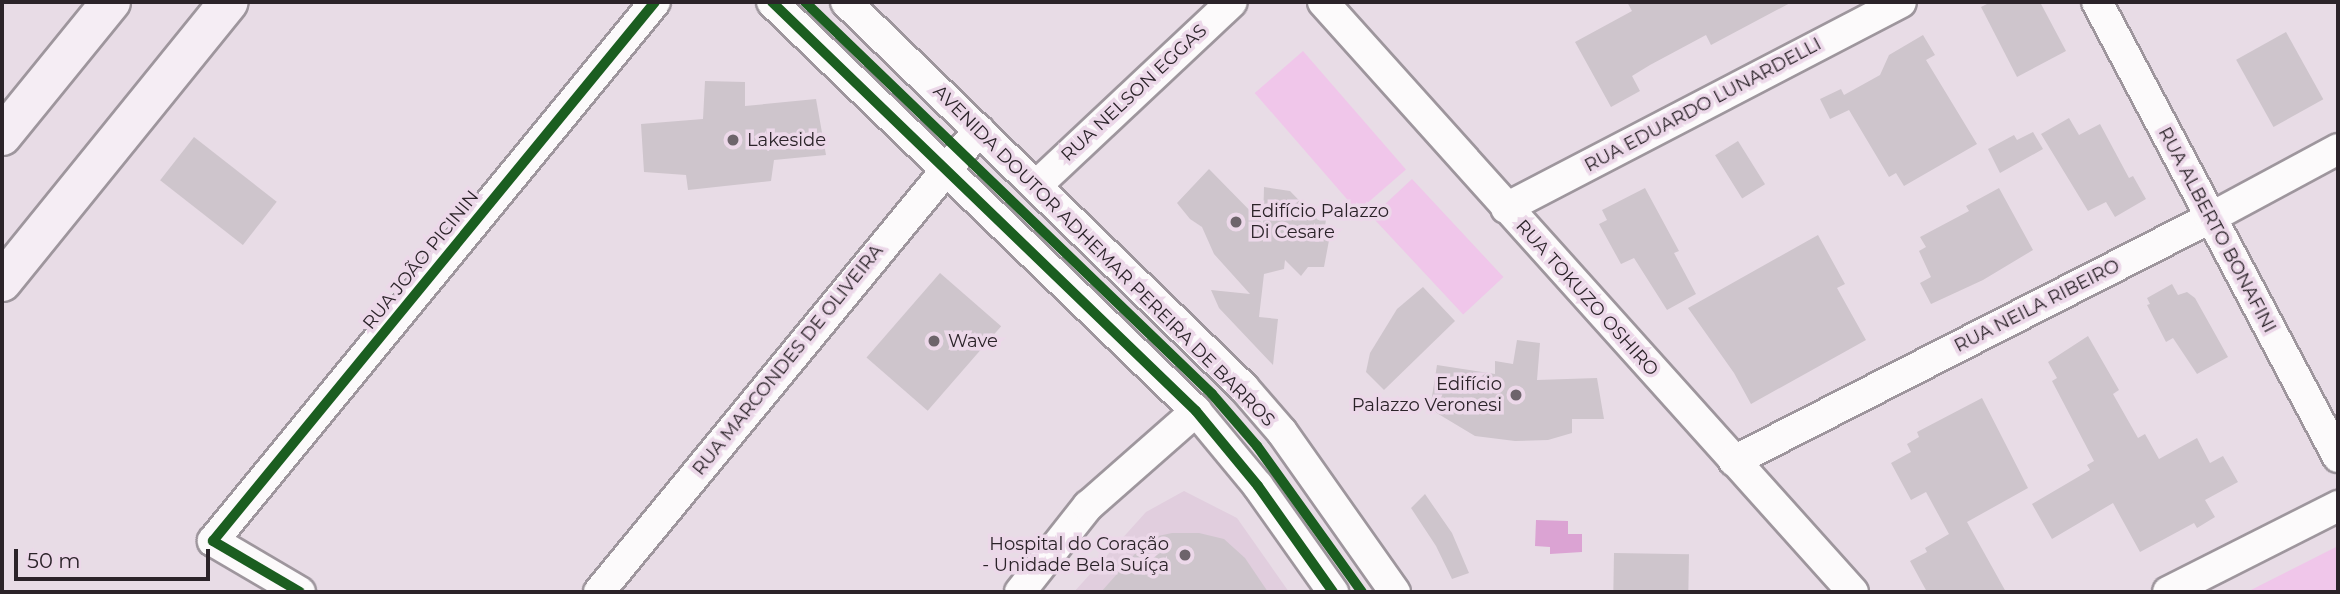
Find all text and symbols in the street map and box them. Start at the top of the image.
street label: RUA NELSON EGGAS [1057,20,1211,166]
street label: RUA EDUARDO LUNARDELLI [1581,33,1825,177]
street label: AVENIDA DOUTOR ADHEMAR PEREIRA DE BARROS [929,81,1279,431]
street label: RUA ALBERTO BONAFINI [2154,124,2280,336]
place label: Lakeside [747,129,826,151]
marker: Lakeside [725,132,741,148]
street label: RUA JOÃO PICININ [358,186,484,334]
place label: Edifício Palazzo Di Cesare [1250,201,1389,244]
marker: Edifício Palazzo Di Cesare [1228,214,1244,230]
street label: RUA TOKUZO OSHIRO [1511,216,1663,380]
street label: RUA MARCONDES DE OLIVEIRA [688,240,888,480]
street label: RUA NEILA RIBEIRO [1951,255,2123,357]
place label: Wave [948,330,998,352]
marker: Wave [926,333,942,349]
place label: Edifício Palazzo Veronesi [1352,374,1502,416]
marker: Edifício Palazzo Veronesi [1508,387,1524,403]
scale bar [18,534,214,578]
place label: Hospital do Coração - Unidade Bela Suíça [982,534,1169,576]
marker: Hospital do Coração - Unidade Bela Suíça [1175,545,1195,565]
text: 50 m [27,548,81,573]

